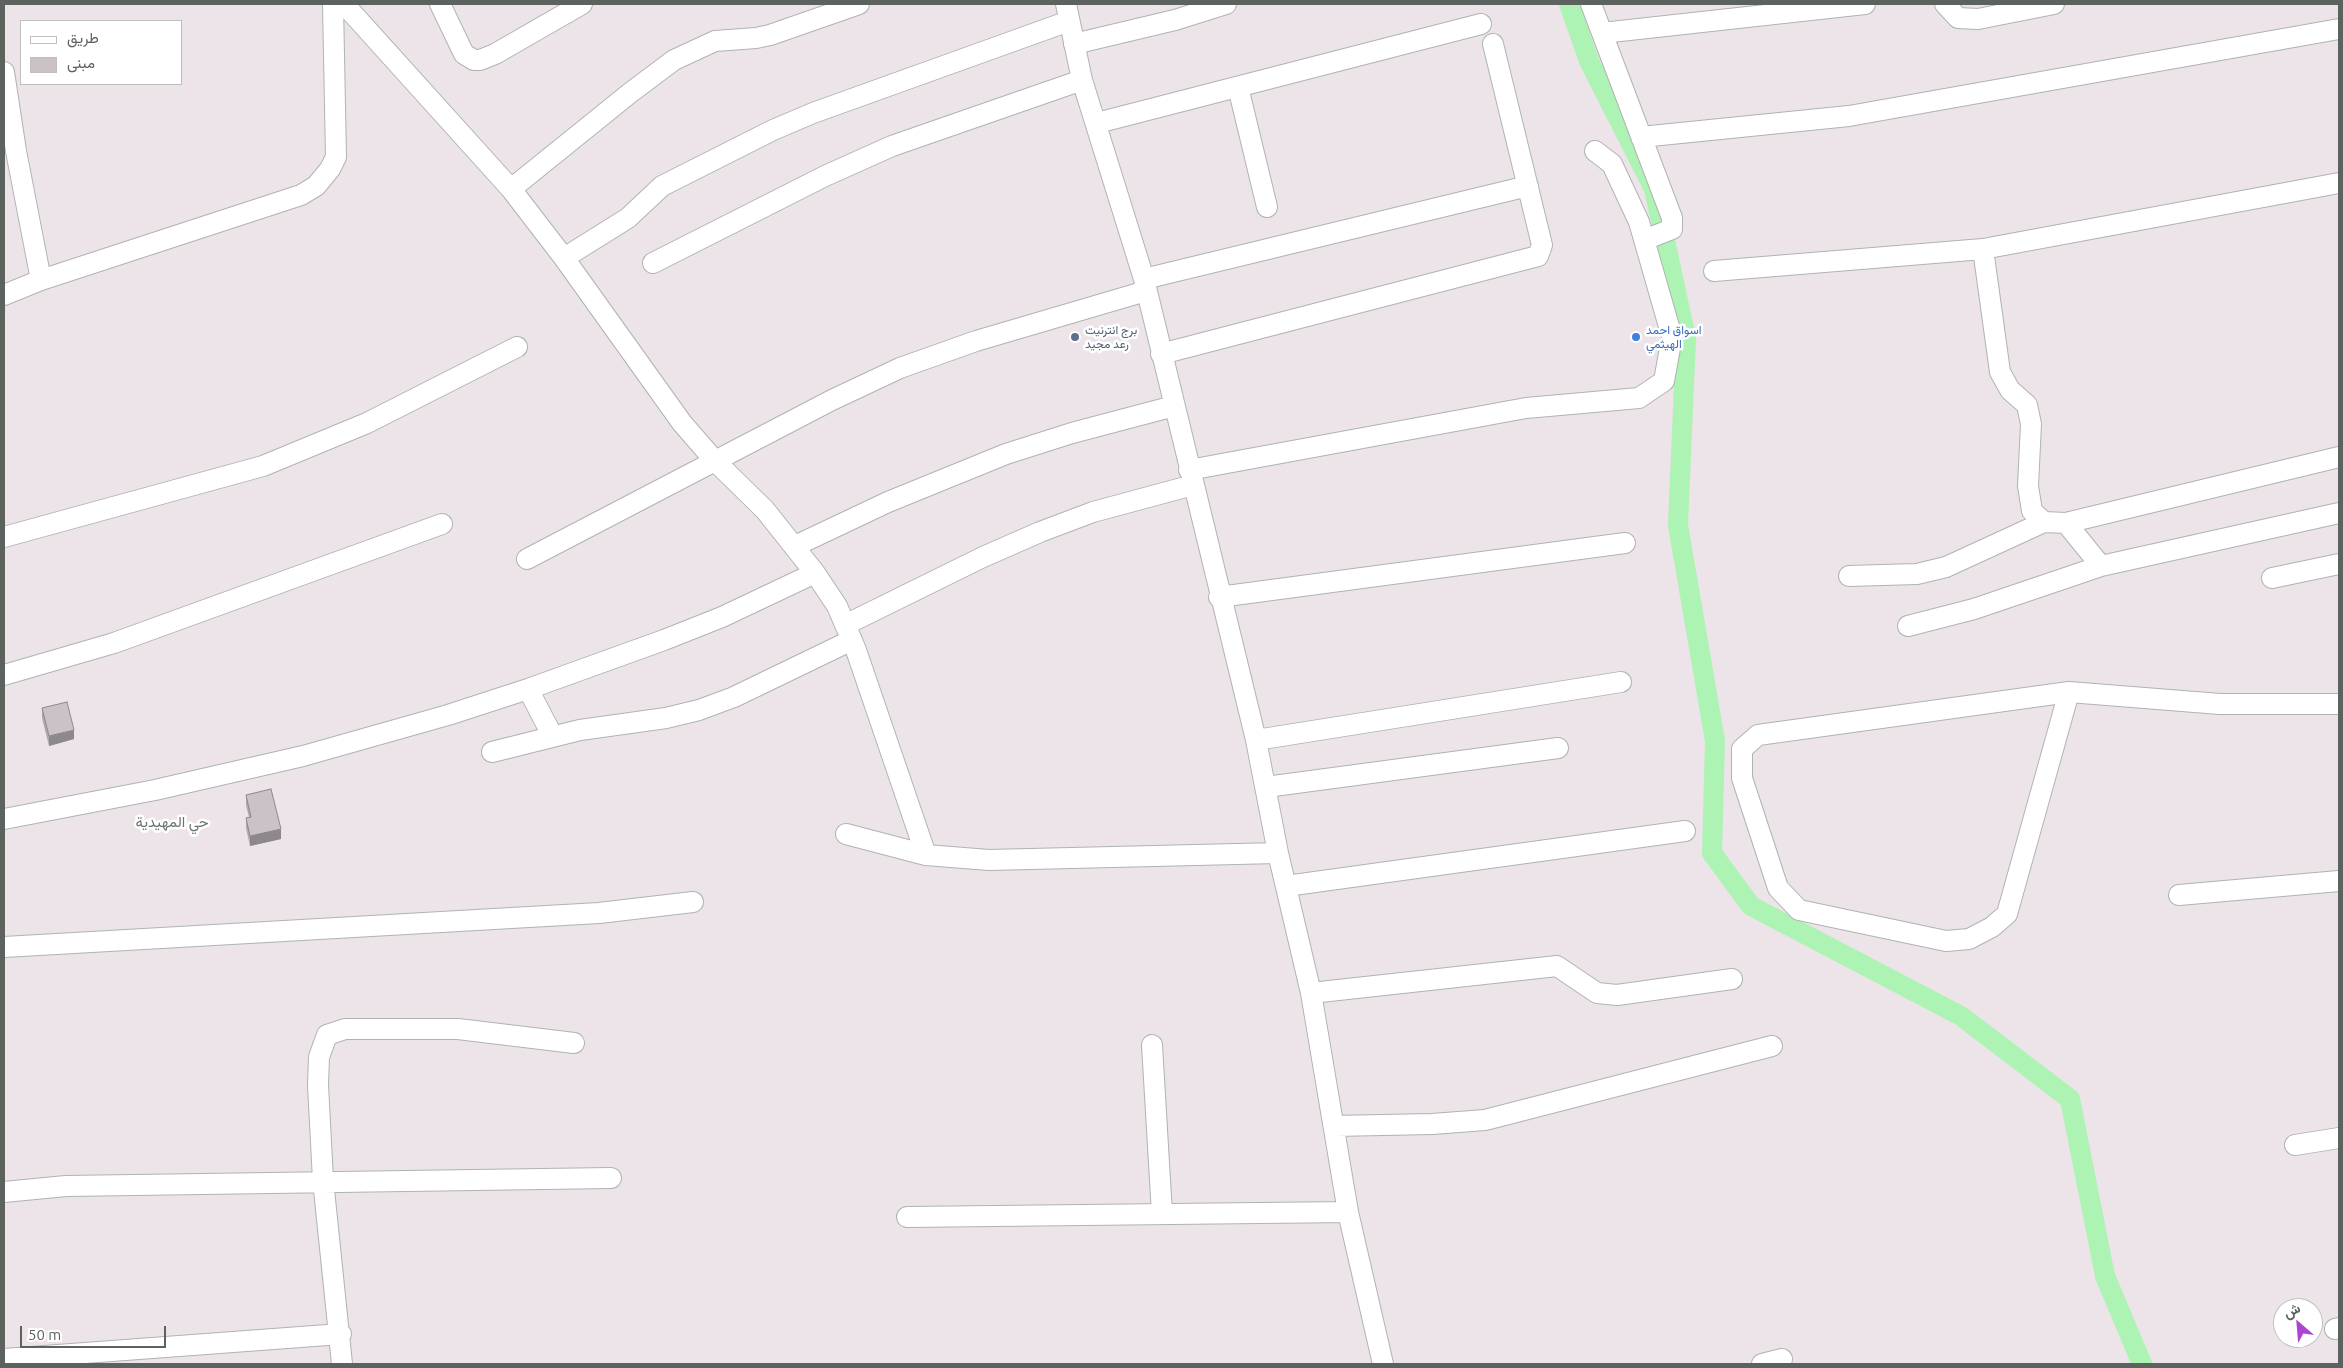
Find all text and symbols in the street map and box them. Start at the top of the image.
legend [20,20,182,85]
text: طريق [67,29,99,46]
text: مبنى [67,54,95,71]
place label: برج انترنيت رعد مجيد [1085,323,1137,351]
place label: اسواق احمد الهيثمي [1646,323,1702,351]
marker: برج انترنيت رعد مجيد [1069,331,1081,343]
marker: اسواق احمد الهيثمي [1630,331,1642,343]
district label: حي المهيدية [136,813,208,831]
north arrow [2273,1298,2323,1348]
text: ش [2281,1300,2303,1321]
scale bar [22,1316,169,1348]
text: 50 m [28,1326,61,1343]

